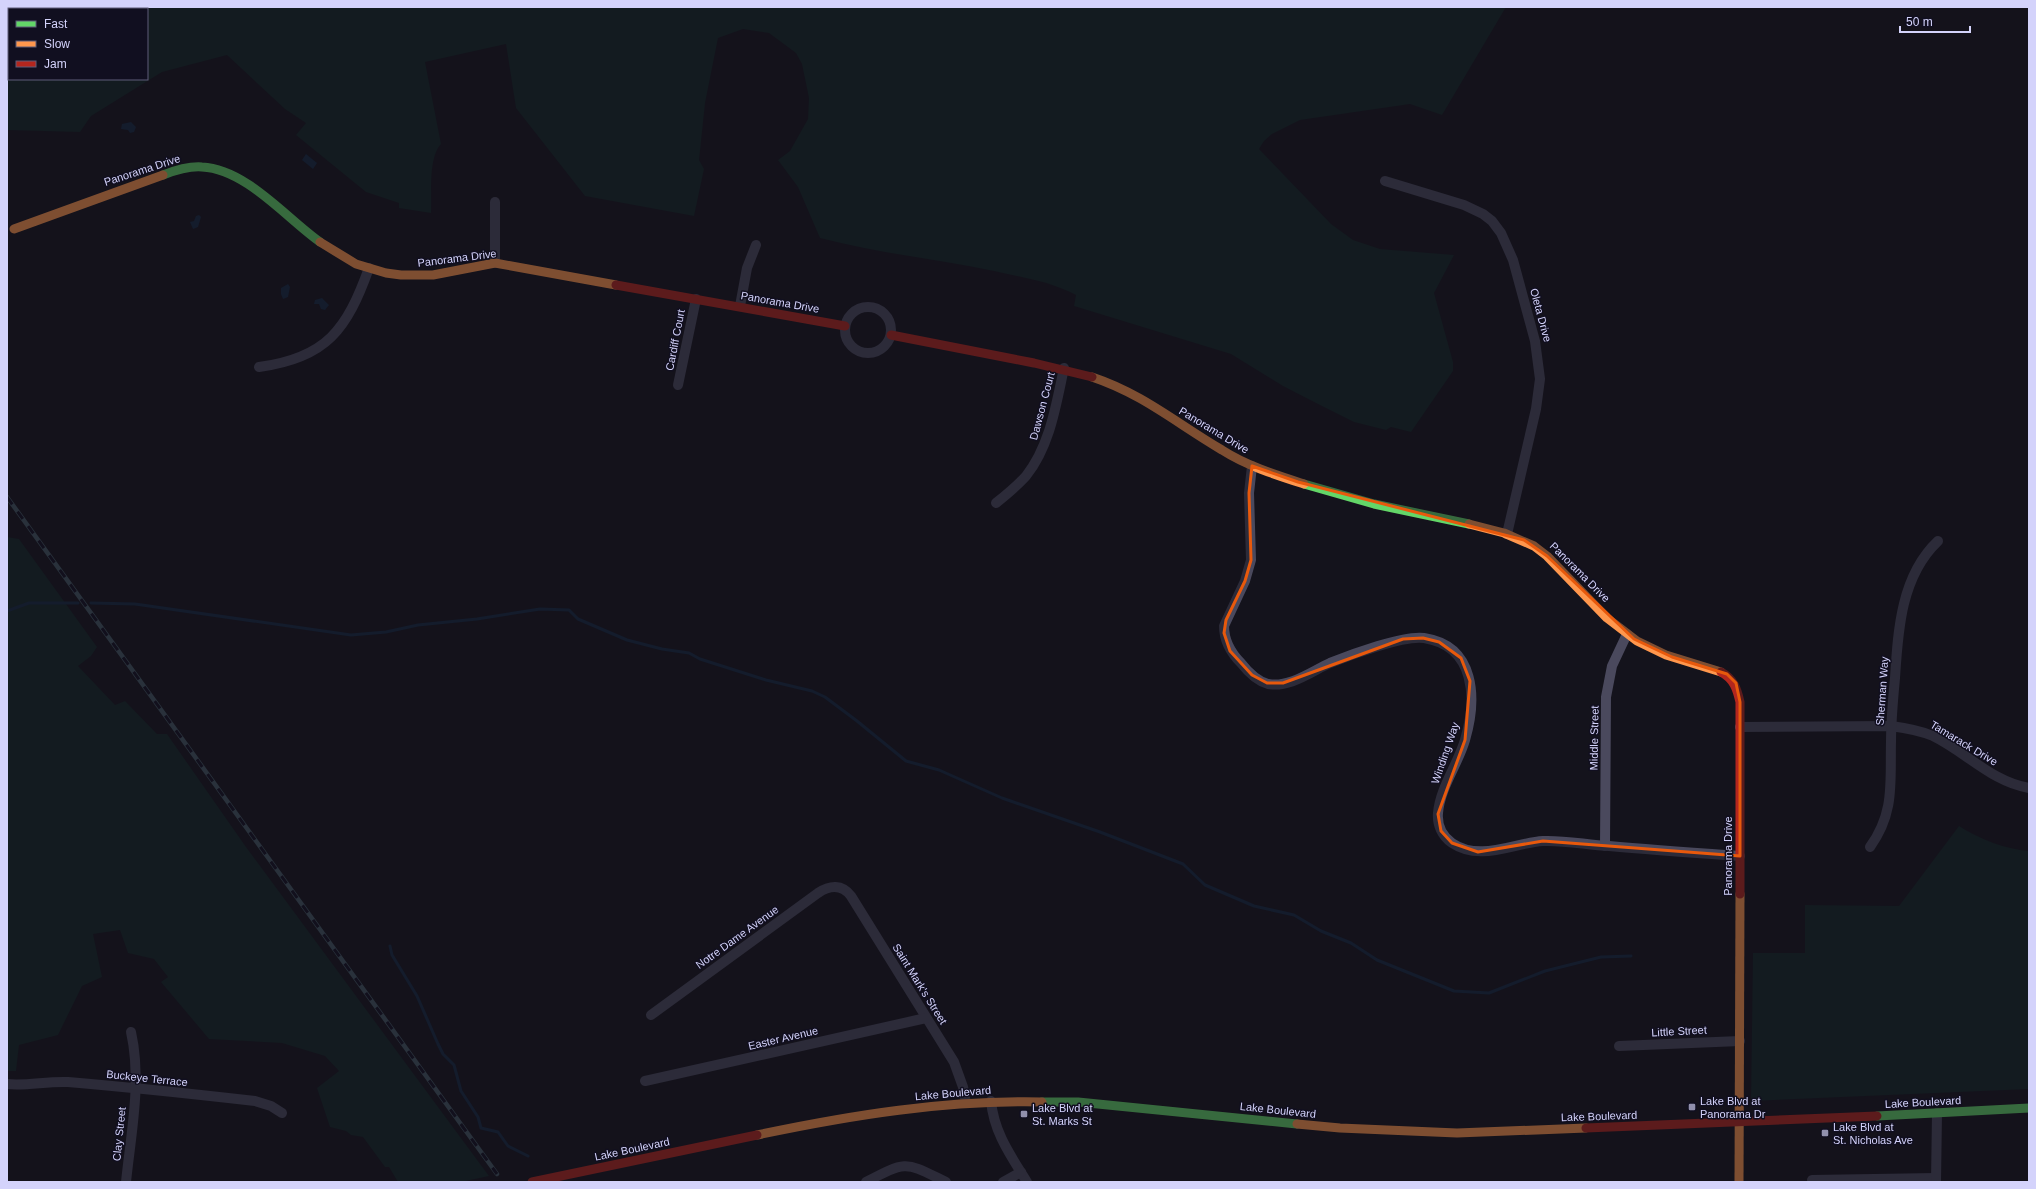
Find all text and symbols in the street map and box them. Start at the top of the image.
legend [8,8,148,80]
scale bar [1900,8,1970,34]
text: 50 m [1906,15,1933,29]
text: Fast [44,17,68,31]
text: Slow [44,37,70,51]
text: Jam [44,57,67,71]
street label: Panorama Drive [102,152,182,188]
street label: Panorama Drive [417,247,497,269]
street label: Oleta Drive [1528,287,1554,343]
street label: Panorama Drive [740,289,820,315]
street label: Cardiff Court [663,308,687,372]
street label: Dawson Court [1027,371,1057,441]
street label: Panorama Drive [1177,404,1251,456]
street label: Panorama Drive [1548,540,1612,604]
street label: Sherman Way [1874,656,1890,726]
street label: Middle Street [1587,705,1601,771]
street label: Tamarack Drive [1928,718,2000,768]
street label: Winding Way [1429,720,1461,785]
street label: Panorama Drive [1722,816,1734,896]
street label: Notre Dame Avenue [693,903,781,971]
street label: Saint Mark's Street [890,942,950,1026]
street label: Easter Avenue [747,1024,819,1052]
street label: Little Street [1651,1024,1707,1038]
street label: Buckeye Terrace [106,1068,188,1088]
street label: Lake Boulevard [914,1084,992,1102]
street label: Lake Boulevard [1885,1094,1961,1110]
place label: Lake Blvd at Panorama Dr [1700,1095,1766,1120]
street label: Lake Boulevard [1239,1100,1317,1120]
place label: Lake Blvd at St. Marks St [1032,1102,1093,1127]
marker: Lake Blvd at Panorama Dr [1687,1102,1697,1112]
street label: Clay Street [110,1106,128,1162]
marker: Lake Blvd at St. Marks St [1019,1109,1029,1119]
street label: Lake Boulevard [1561,1109,1637,1123]
place label: Lake Blvd at St. Nicholas Ave [1833,1121,1913,1146]
marker: Lake Blvd at St. Nicholas Ave [1820,1128,1830,1138]
street label: Lake Boulevard [593,1135,671,1163]

